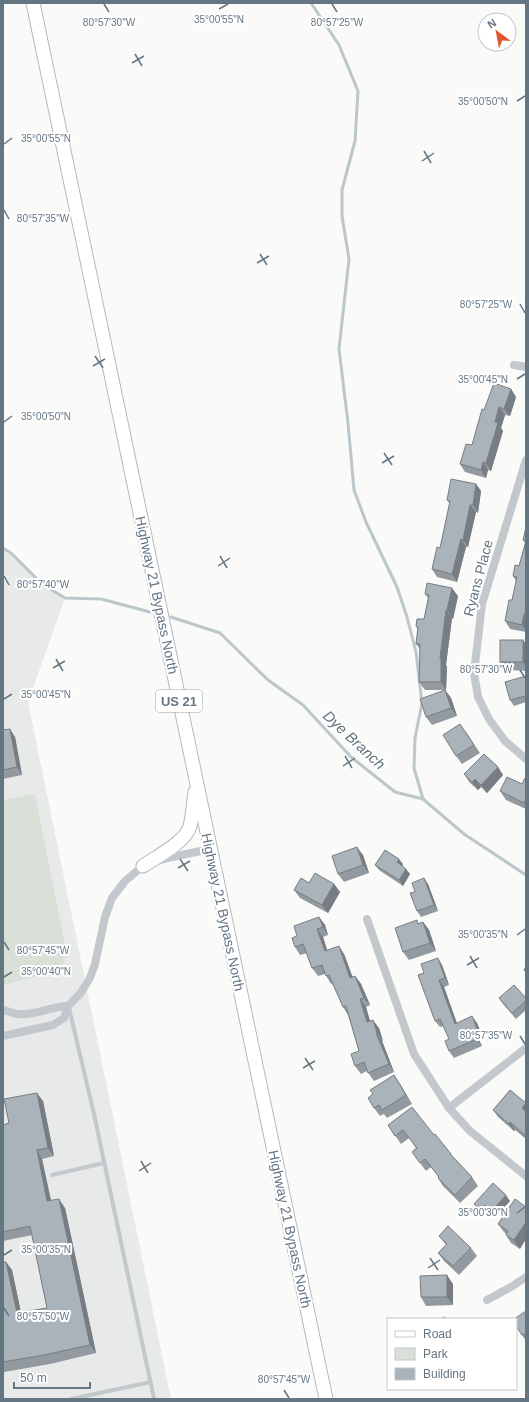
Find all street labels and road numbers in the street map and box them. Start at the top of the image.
street label: Highway 21 Bypass North [132,515,182,675]
street label: Ryans Place [460,538,496,618]
road number: US 21 [156,690,202,712]
street label: Highway 21 Bypass North [198,832,248,992]
street label: Highway 21 Bypass North [265,1149,315,1309]

